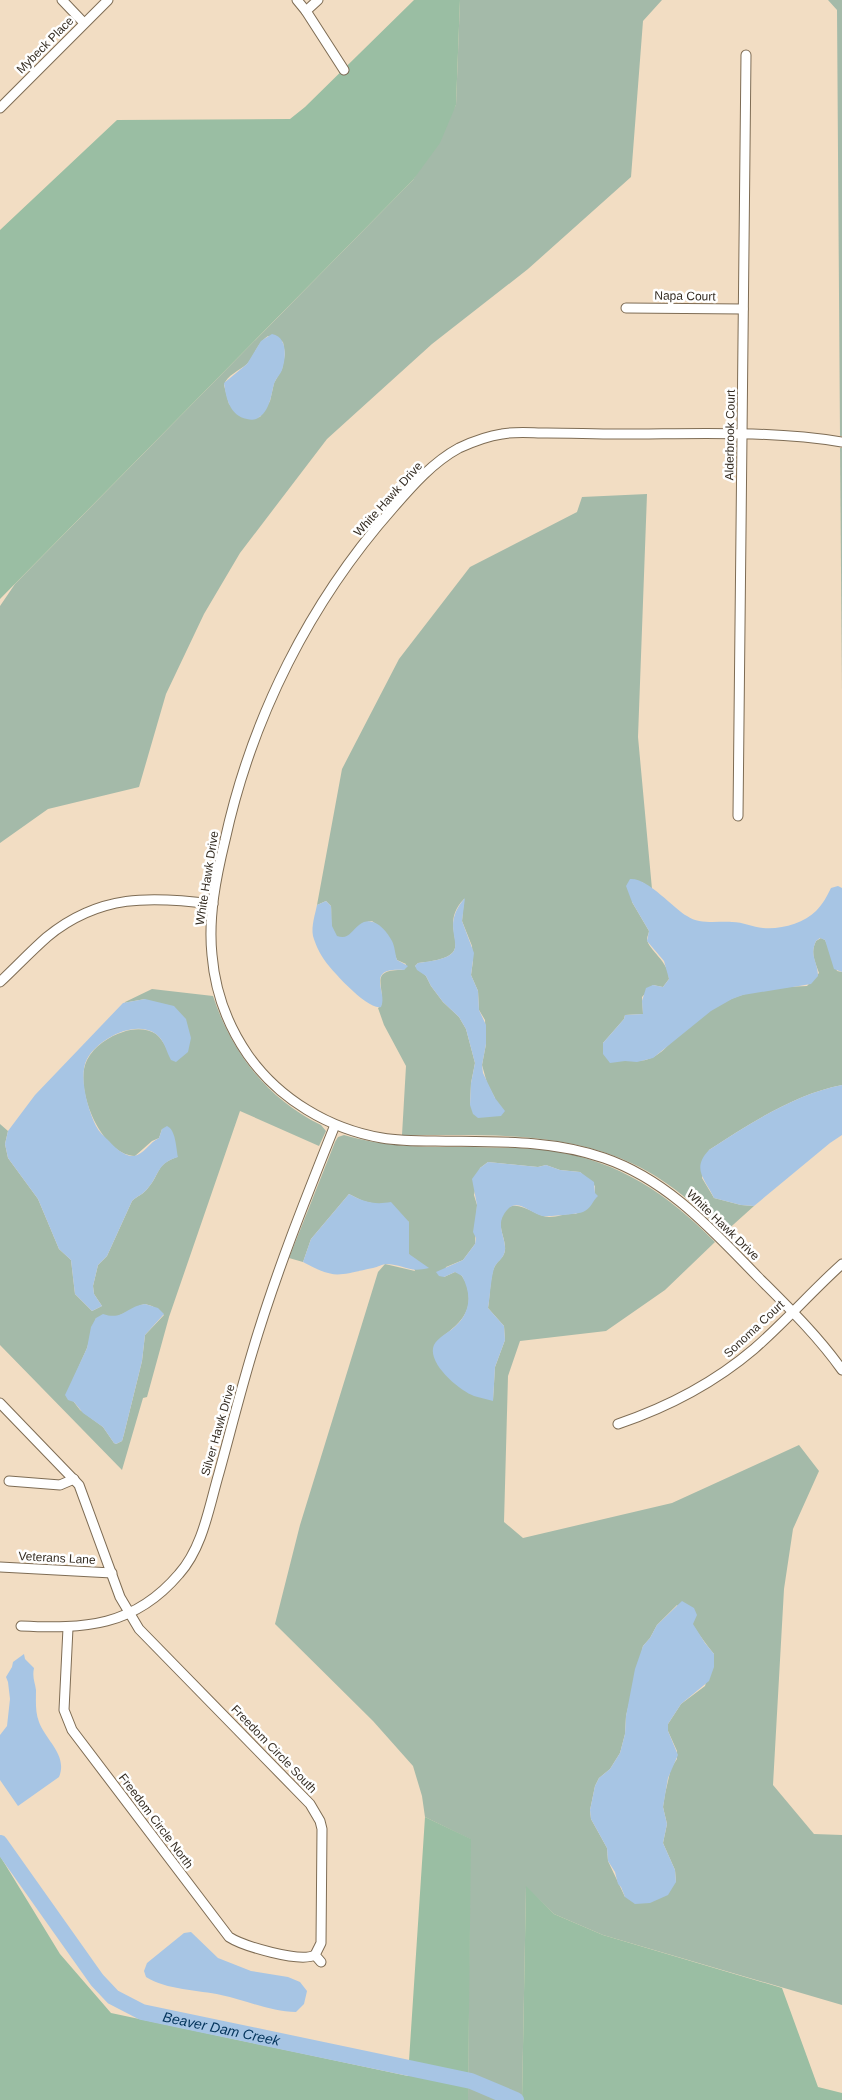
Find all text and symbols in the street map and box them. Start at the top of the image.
street label: Mybeck Place [14,13,77,76]
street label: Napa Court [654,288,716,304]
street label: Alderbrook Court [722,389,738,480]
street label: White Hawk Drive [351,459,425,539]
street label: White Hawk Drive [193,829,221,926]
street label: White Hawk Drive [684,1187,762,1263]
street label: Sonoma Court [721,1297,788,1361]
street label: Silver Hawk Drive [198,1382,238,1477]
street label: Veterans Lane [18,1549,96,1567]
street label: Freedom Circle South [228,1702,320,1796]
street label: Freedom Circle North [116,1771,196,1871]
water label: Beaver Dam Creek [161,2009,282,2049]

